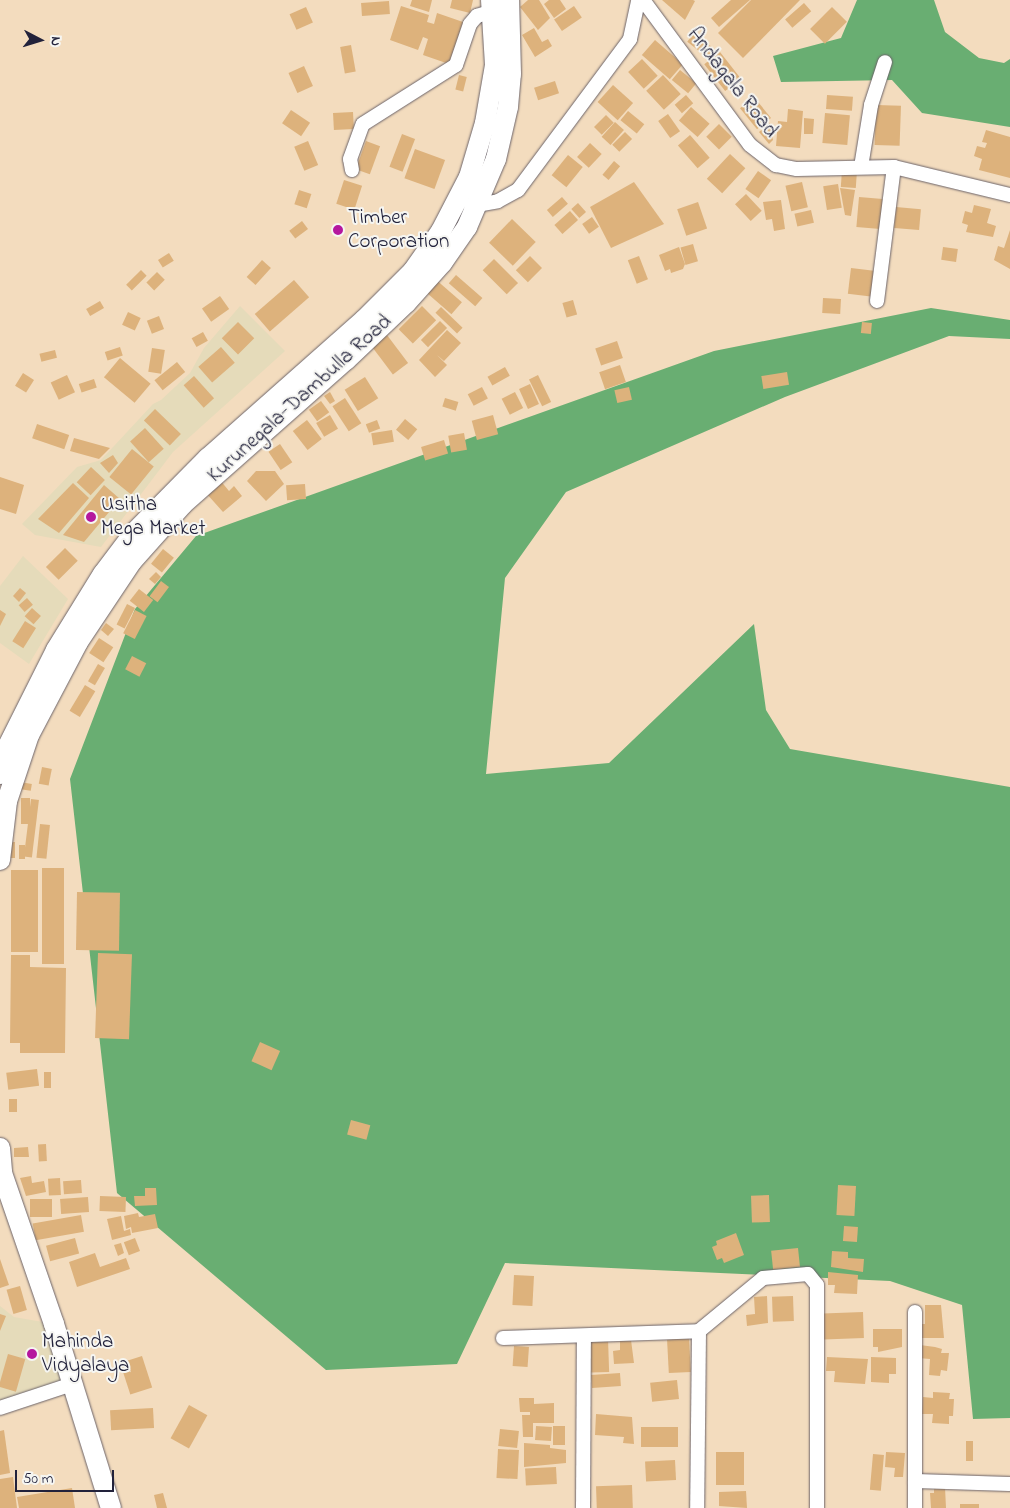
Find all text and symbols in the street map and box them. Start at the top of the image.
north arrow [15,15,65,65]
street label: Andagala Road [681,23,783,143]
text: N [45,36,66,47]
place label: Timber Corporation [348,205,449,255]
marker: Timber Corporation [332,224,344,236]
street label: Kurunegala-Dambulla Road [203,310,397,488]
place label: Usitha Mega Market [101,492,205,542]
marker: Usitha Mega Market [85,511,97,523]
place label: Mahinda Vidyalaya [42,1329,129,1379]
marker: Mahinda Vidyalaya [26,1348,38,1360]
scale bar [18,1460,116,1492]
text: 50 m [23,1468,53,1490]

